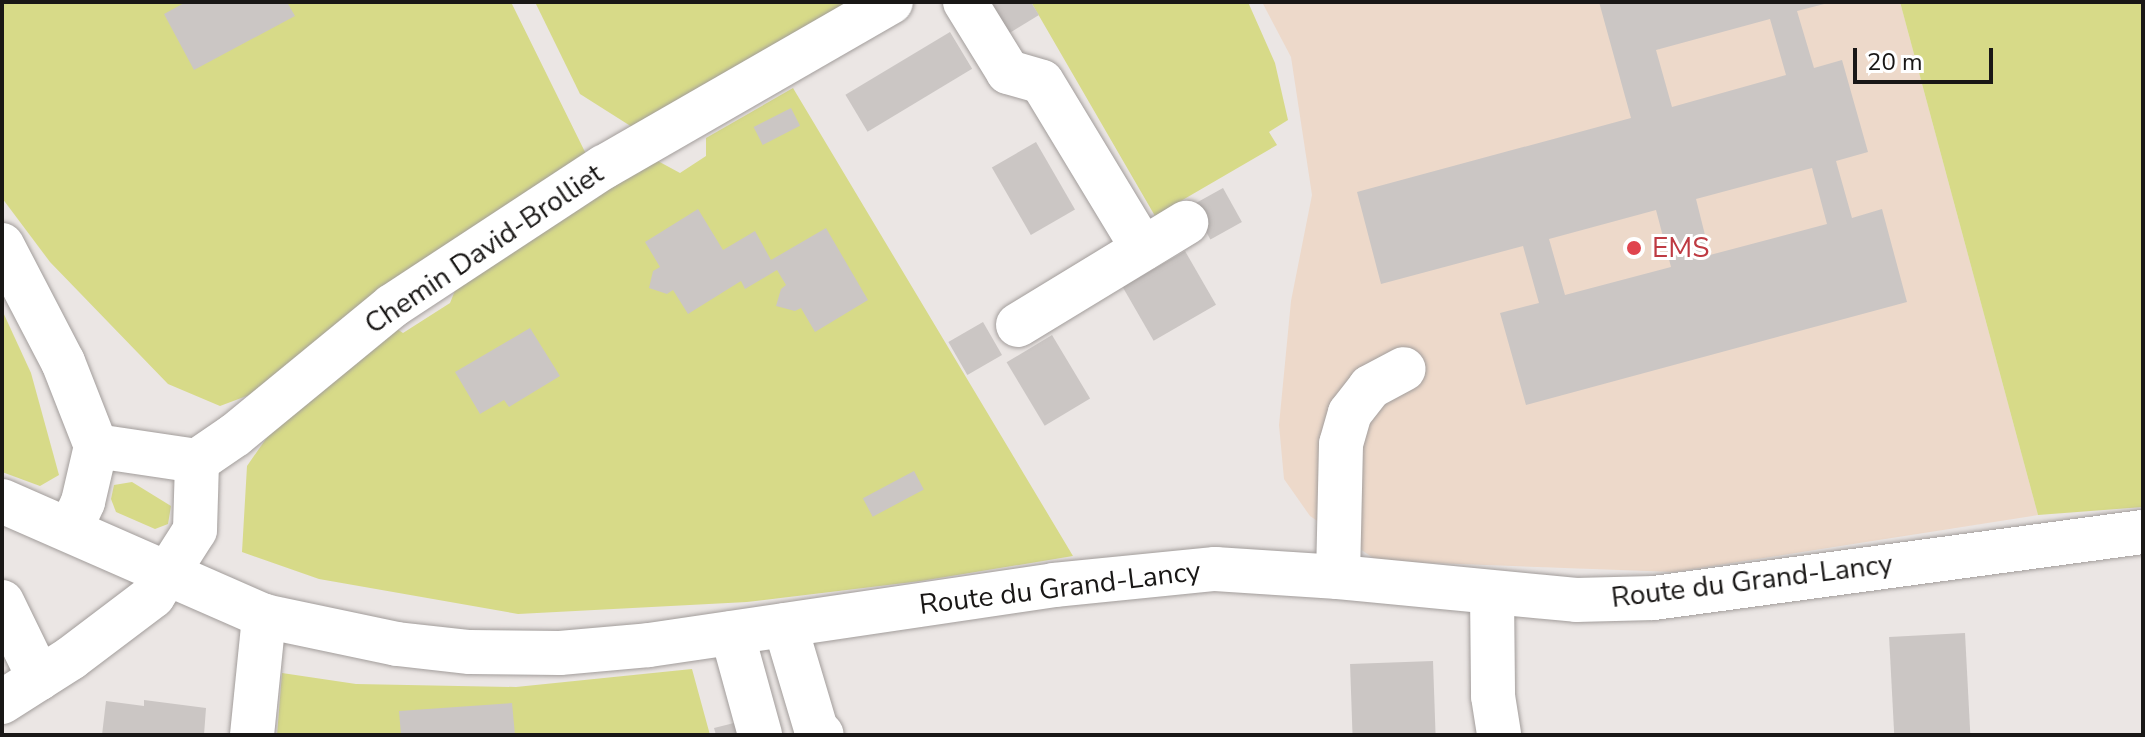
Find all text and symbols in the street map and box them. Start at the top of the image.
scale bar [1857,32,1997,82]
text: 20 m [1867,46,1923,78]
street label: Chemin David-Brolliet [359,157,609,341]
place label: EMS [1652,231,1709,265]
marker: EMS [1623,237,1645,259]
street label: Route du Grand-Lancy [1609,547,1895,615]
street label: Route du Grand-Lancy [917,554,1203,622]

